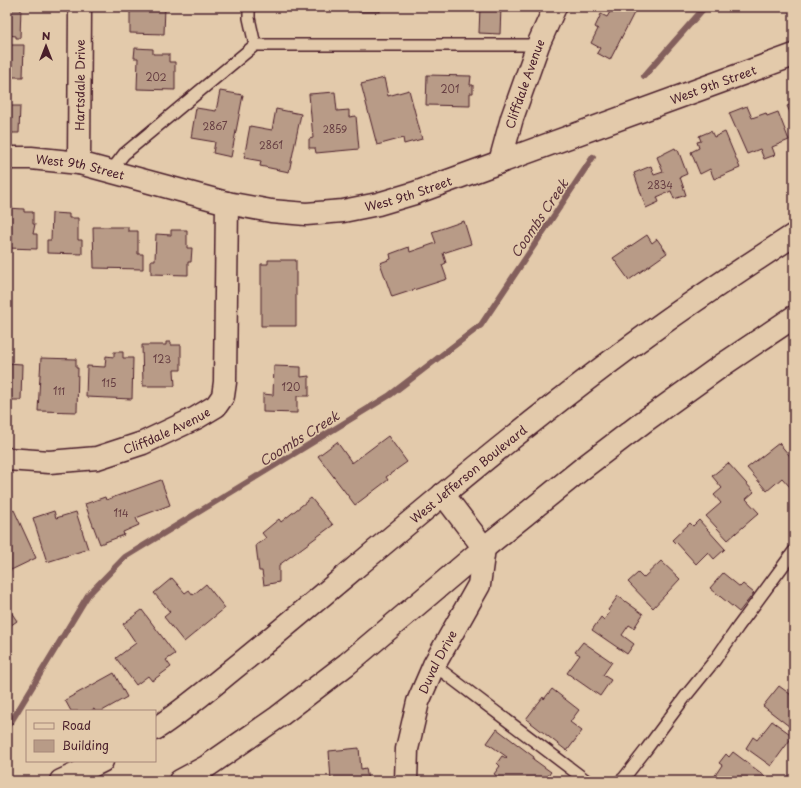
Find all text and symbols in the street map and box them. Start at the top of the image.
north arrow [26,26,66,66]
text: N [42,27,51,44]
street label: Cliffdale Avenue [501,36,549,131]
street label: Hartsdale Drive [70,39,89,131]
street label: West 9th Street [667,61,759,108]
house number: 202 [145,69,167,84]
house number: 201 [441,81,459,96]
house number: 2867 [203,118,228,133]
house number: 2859 [323,121,347,136]
house number: 2861 [259,137,283,152]
street label: West 9th Street [35,150,127,184]
street label: West 9th Street [363,171,454,215]
water label: Coombs Creek [506,174,573,261]
house number: 2834 [647,177,673,192]
house number: 123 [153,351,171,366]
house number: 115 [102,375,116,390]
house number: 120 [282,379,300,394]
house number: 111 [53,383,65,398]
street label: Cliffdale Avenue [121,403,213,458]
water label: Coombs Creek [255,405,344,470]
street label: West Jefferson Boulevard [406,420,531,527]
house number: 114 [114,505,129,520]
street label: Duval Drive [414,627,461,696]
legend [26,710,156,762]
text: Road [62,716,91,734]
text: Building [62,736,109,754]

